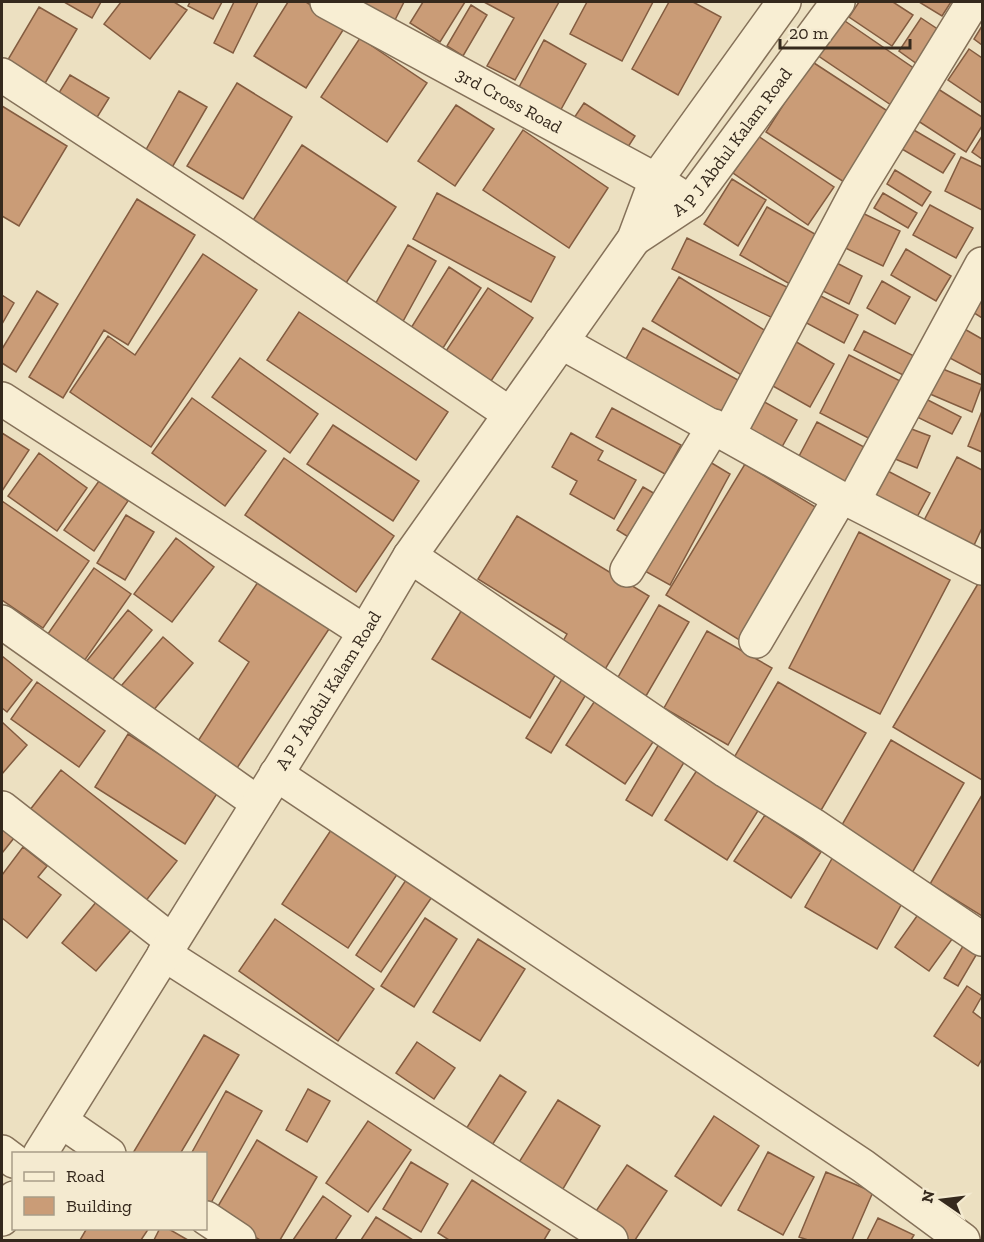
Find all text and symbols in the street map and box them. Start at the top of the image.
scale bar [780,12,910,50]
text: 20 m [789,22,829,44]
street label: 3rd Cross Road [452,63,566,138]
street label: A P J Abdul Kalam Road [668,63,797,221]
street label: A P J Abdul Kalam Road [271,607,386,774]
legend [12,1152,207,1230]
text: Road [66,1165,105,1187]
north arrow [912,1170,972,1230]
text: N [917,1188,939,1205]
text: Building [66,1195,132,1217]

